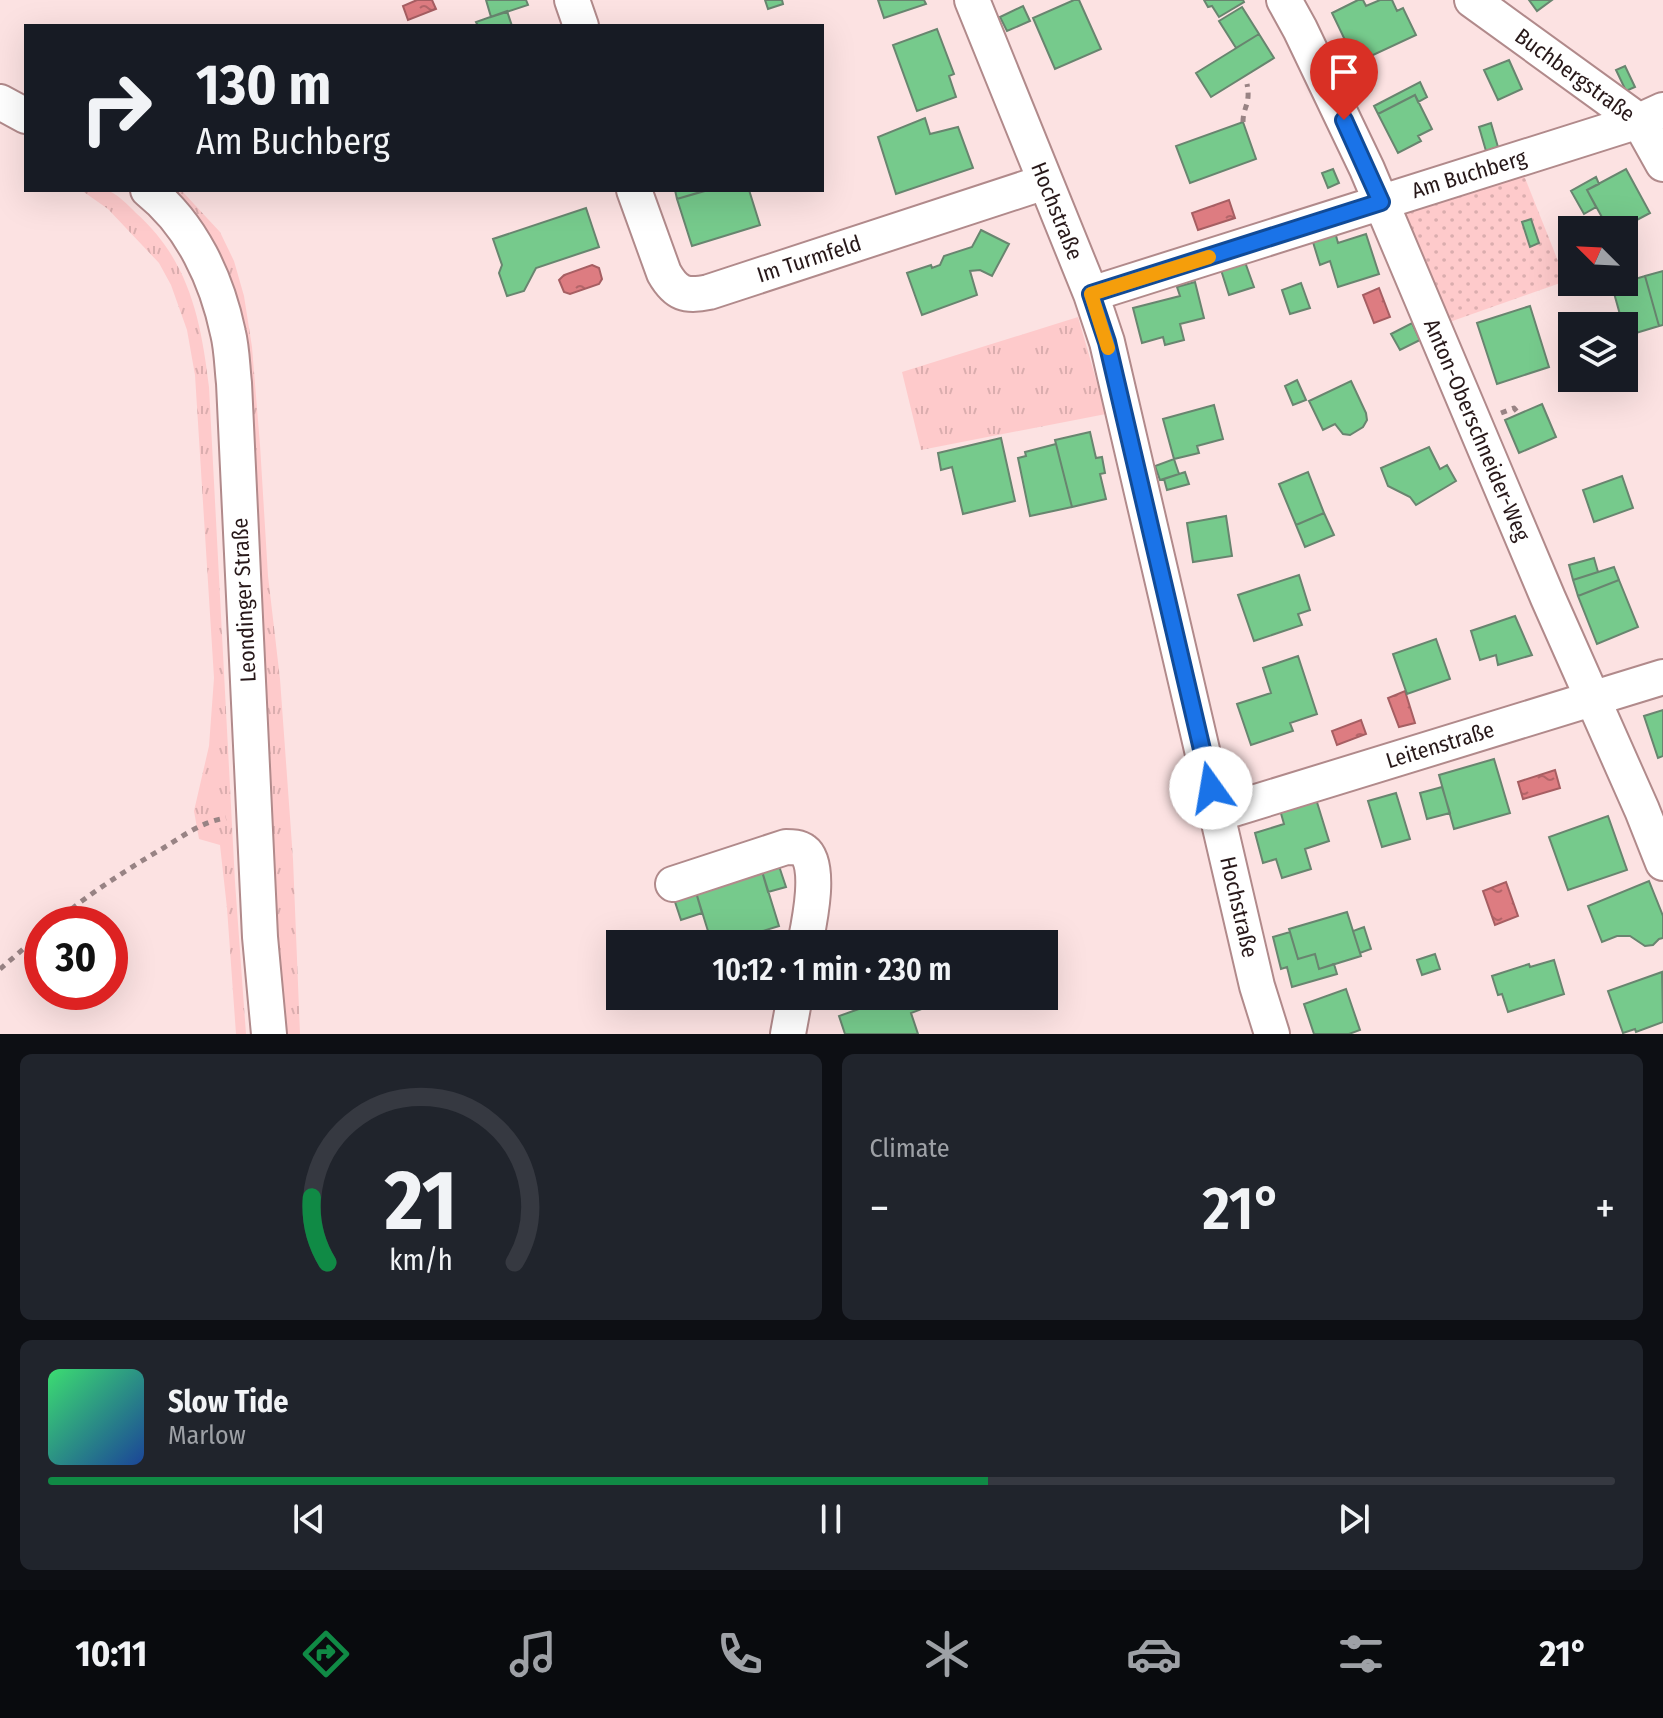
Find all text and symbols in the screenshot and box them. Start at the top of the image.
street label: Buchbergstraße [1510,22,1640,128]
pin [1310,38,1378,120]
icon: arrive [1322,50,1366,94]
text: 130 m [196,52,331,119]
icon: right [64,56,168,160]
text: Am Buchberg [196,120,390,164]
street label: Am Buchberg [1408,144,1530,204]
street label: Hochstraße [1025,158,1089,264]
north arrow [1558,216,1638,296]
map controls [1558,216,1638,392]
street label: Im Turmfeld [753,229,865,289]
button: layers [1558,312,1638,392]
street label: Anton-Oberschneider-Weg [1418,315,1536,546]
street label: Leondinger Straße [226,517,262,683]
street label: Leitenstraße [1382,716,1498,774]
position arrow [1169,746,1253,830]
street label: Hochstraße [1214,854,1264,960]
speed limit sign: 30 [24,906,128,1010]
text: 10:12 · 1 min · 230 m [713,952,951,988]
text: Climate [870,1133,950,1164]
text: 21 [384,1151,457,1251]
text: 21° [1202,1173,1282,1245]
text: − [870,1182,889,1235]
text: + [1595,1182,1615,1235]
text: km/h [389,1243,453,1278]
text: Slow Tide [168,1384,289,1420]
text: Marlow [168,1420,246,1451]
icon: previous [287,1497,331,1541]
icon: pause [809,1497,853,1541]
icon: next [1332,1497,1376,1541]
icon: directions [298,1626,354,1682]
icon: music [505,1626,561,1682]
icon: phone [712,1626,768,1682]
icon: climate [919,1626,975,1682]
icon: car [1126,1626,1182,1682]
icon: filters [1333,1626,1389,1682]
text: 10:11 [75,1632,147,1676]
text: 21° [1539,1632,1588,1676]

